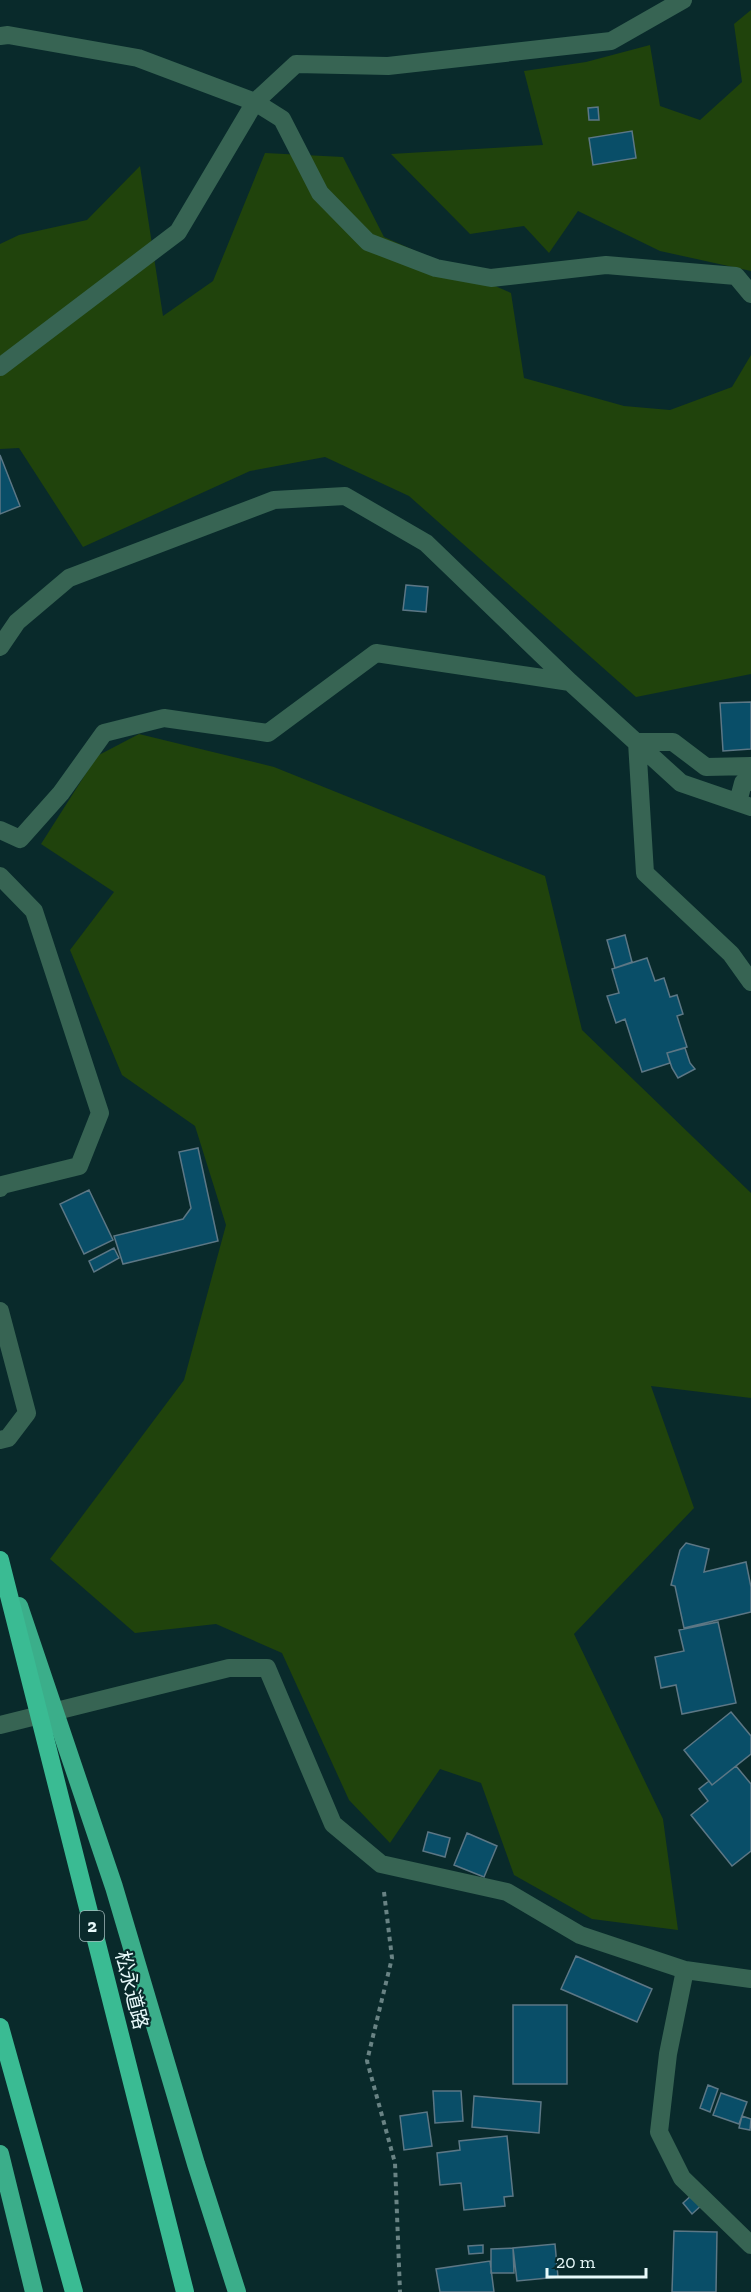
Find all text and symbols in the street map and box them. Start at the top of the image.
road number: 2 [80,1911,104,1941]
street label: 松永道路 [111,1948,153,2032]
scale bar [547,2241,646,2279]
text: 20 m [556,2251,596,2273]

